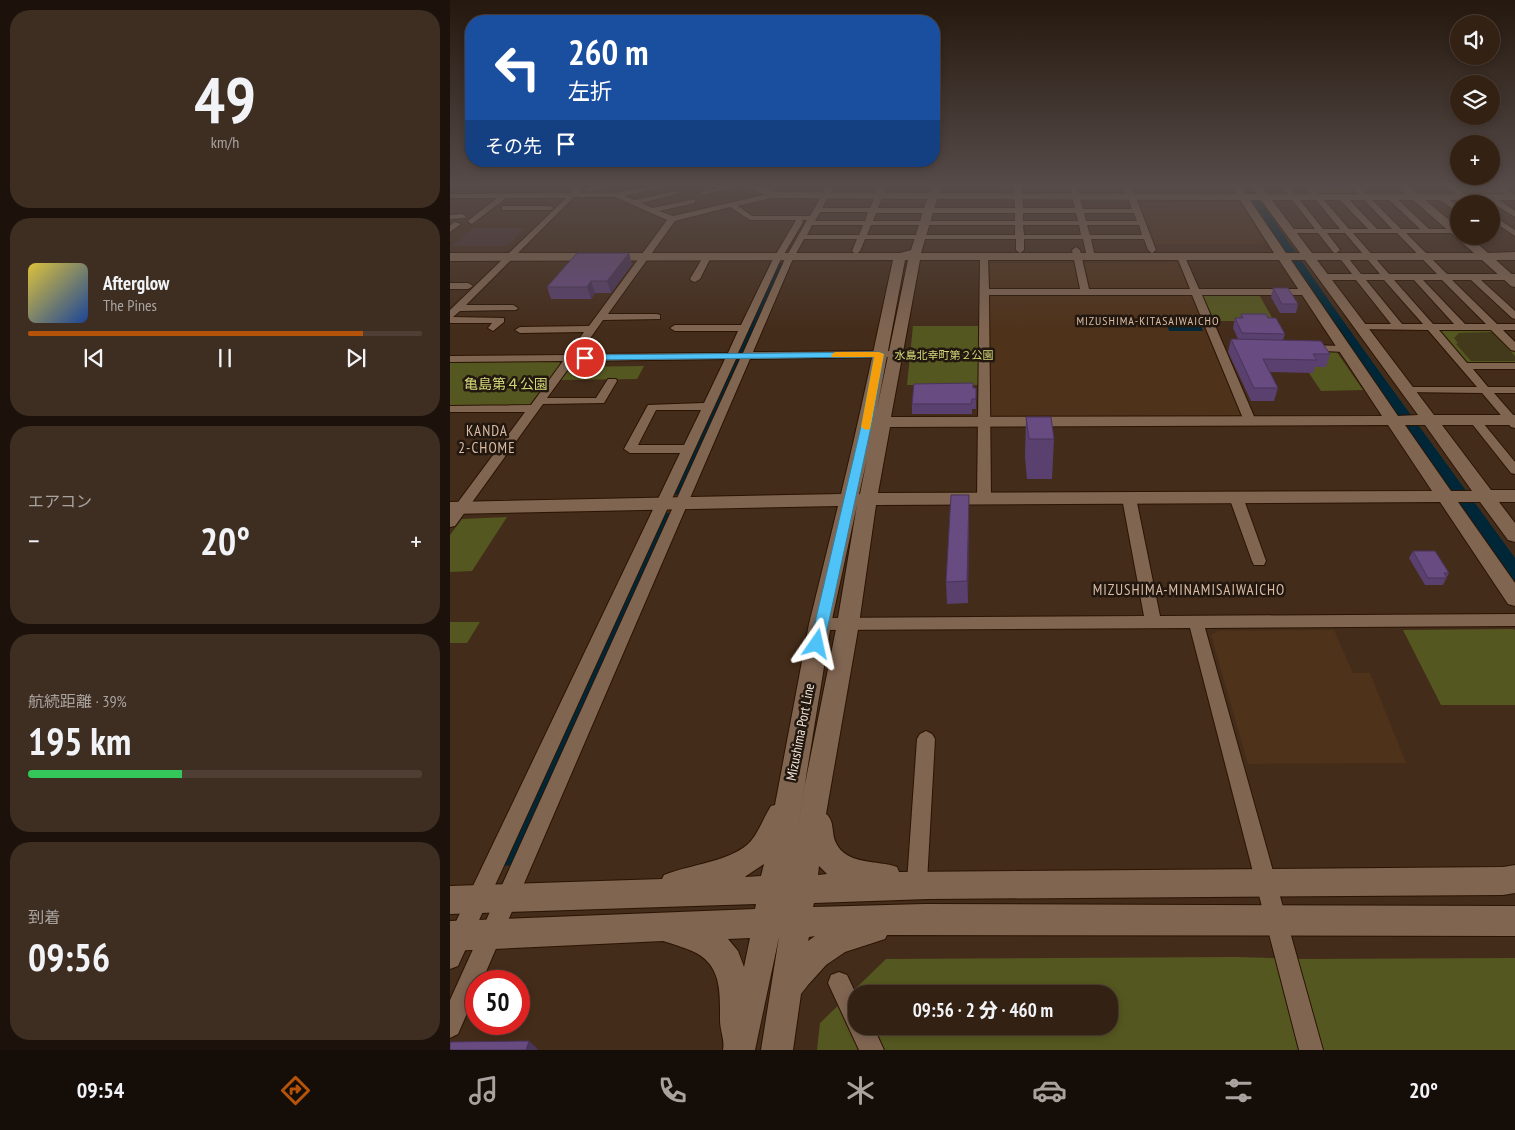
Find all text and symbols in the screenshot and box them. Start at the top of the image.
map controls [1450,15,1500,245]
button: sound [1450,15,1500,65]
text: 260 m [568,29,649,75]
icon: left [485,35,550,100]
text: 49 [194,57,256,141]
button: layers [1450,75,1500,125]
text: 左折 [568,77,612,105]
icon: arrive [552,130,580,158]
text: km/h [211,132,239,152]
text: その先 [485,134,542,158]
button: + [1450,135,1500,185]
button: − [1450,195,1500,245]
text: Afterglow [103,271,169,295]
text: The Pines [103,295,157,315]
district label: MIZUSHIMA-KITASAIWAICHO [1076,313,1220,328]
pin [564,337,606,379]
icon: previous [80,344,108,372]
icon: pause [211,344,239,372]
icon: next [342,344,370,372]
icon: arrive [571,344,599,372]
park label: 水島北幸町第２公園 [895,348,994,362]
park label: 亀島第４公園 [464,375,548,393]
district label: KANDA 2-CHOME [458,421,516,457]
text: エアコン [28,491,92,511]
text: 20° [200,516,250,565]
text: − [28,522,40,559]
text: + [410,522,422,559]
district label: MIZUSHIMA-MINAMISAIWAICHO [1093,580,1285,599]
position arrow [790,617,842,669]
street label: Mizushima Port Line [782,682,818,782]
text: 航続距離 · 39% [28,691,127,711]
text: 195 km [28,716,131,765]
text: 到着 [28,907,60,927]
text: 09:56 [28,932,110,981]
speed limit sign: 50 [465,970,530,1035]
text: 09:56 · 2 分 · 460 m [913,998,1053,1022]
icon: directions [278,1073,313,1108]
icon: music [466,1073,501,1108]
icon: phone [655,1073,690,1108]
icon: climate [843,1073,878,1108]
icon: car [1032,1073,1067,1108]
icon: filters [1221,1073,1256,1108]
text: 09:54 [77,1076,124,1104]
text: 20° [1409,1076,1438,1104]

